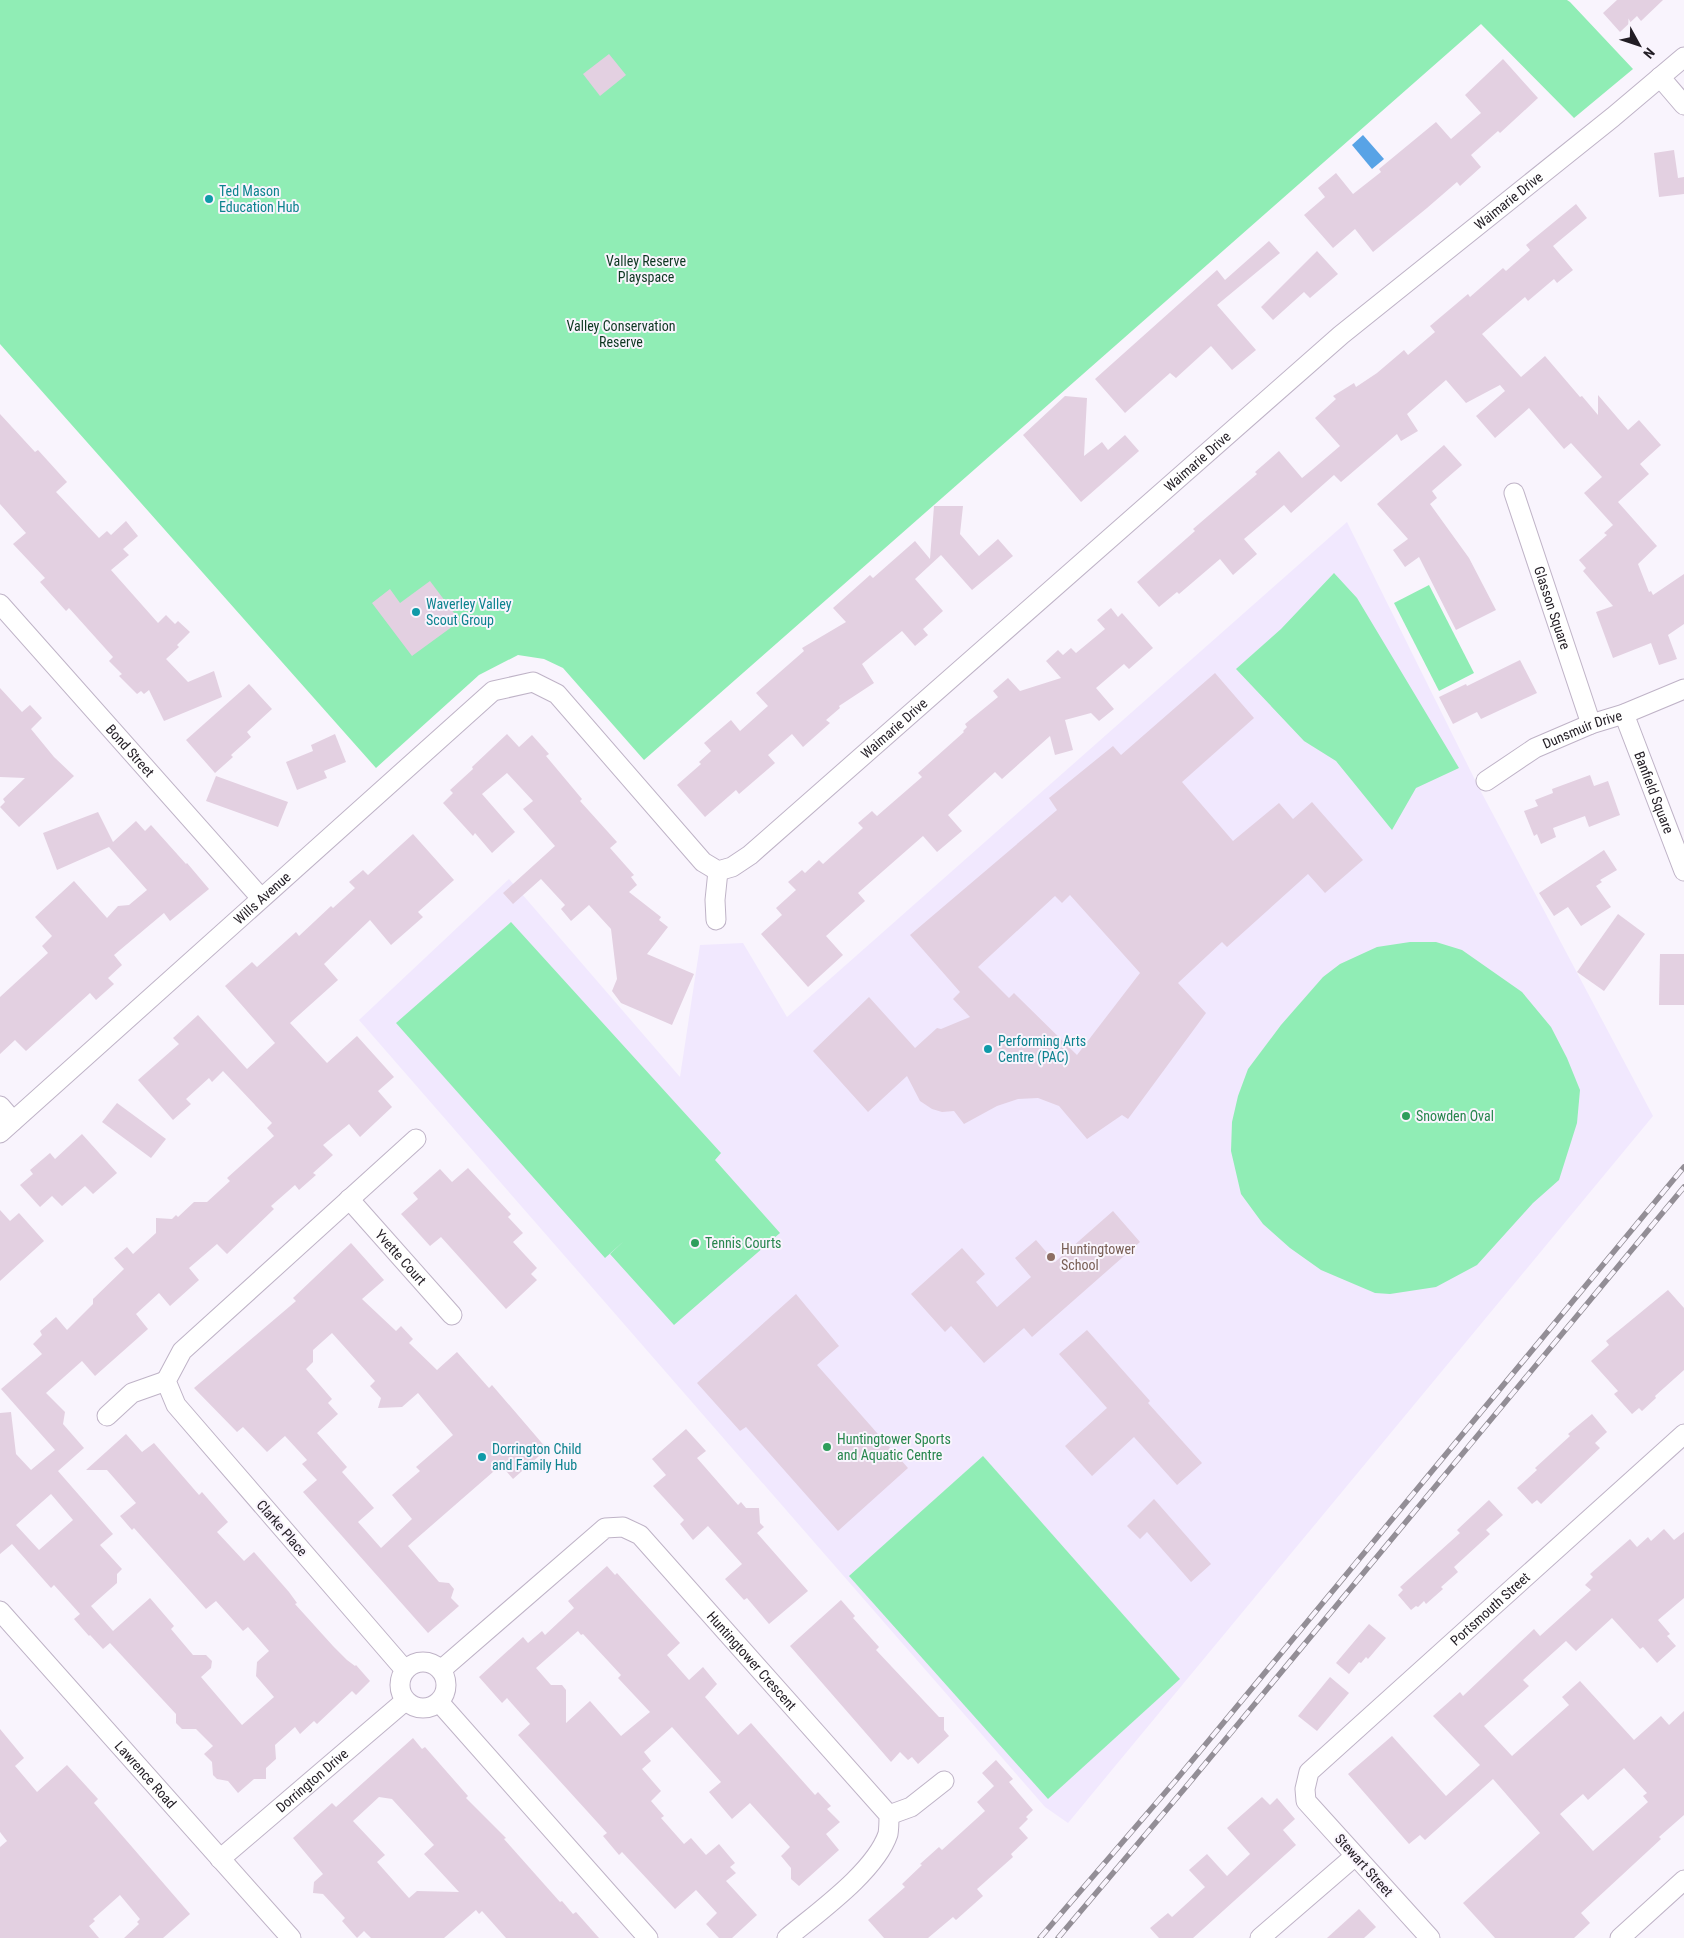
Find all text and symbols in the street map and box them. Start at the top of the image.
north arrow [1614,20,1664,70]
text: N [1640,45,1658,62]
street label: Waimarie Drive [1471,168,1546,233]
place label: Ted Mason Education Hub [219,183,300,215]
marker: Ted Mason Education Hub [203,193,215,205]
park label: Valley Reserve Playspace [606,253,686,285]
park label: Valley Conservation Reserve [566,318,676,350]
street label: Waimarie Drive [1161,428,1234,495]
street label: Glasson Square [1531,564,1574,652]
place label: Waverley Valley Scout Group [426,596,512,628]
marker: Waverley Valley Scout Group [410,606,422,618]
street label: Waimarie Drive [858,695,931,762]
street label: Dunsmuir Drive [1540,707,1624,752]
street label: Bond Street [103,721,158,780]
street label: Banfield Square [1631,749,1677,836]
street label: Wills Avenue [231,868,294,927]
place label: Performing Arts Centre (PAC) [998,1033,1086,1066]
marker: Performing Arts Centre (PAC) [982,1043,994,1055]
place label: Snowden Oval [1416,1108,1494,1124]
marker: Snowden Oval [1400,1110,1412,1122]
street label: Yvette Court [372,1226,429,1288]
place label: Tennis Courts [705,1235,781,1251]
marker: Tennis Courts [689,1237,701,1249]
place label: Huntingtower School [1061,1241,1135,1273]
marker: Huntingtower School [1045,1251,1057,1263]
place label: Huntingtower Sports and Aquatic Centre [837,1431,951,1463]
place label: Dorrington Child and Family Hub [492,1441,582,1473]
marker: Huntingtower Sports and Aquatic Centre [821,1441,833,1453]
marker: Dorrington Child and Family Hub [476,1451,488,1463]
street label: Clarke Place [253,1497,311,1560]
street label: Portsmouth Street [1447,1569,1533,1649]
street label: Huntingtower Crescent [704,1608,800,1713]
street label: Lawrence Road [112,1738,180,1811]
street label: Dorrington Drive [273,1745,352,1816]
street label: Stewart Street [1332,1830,1396,1900]

